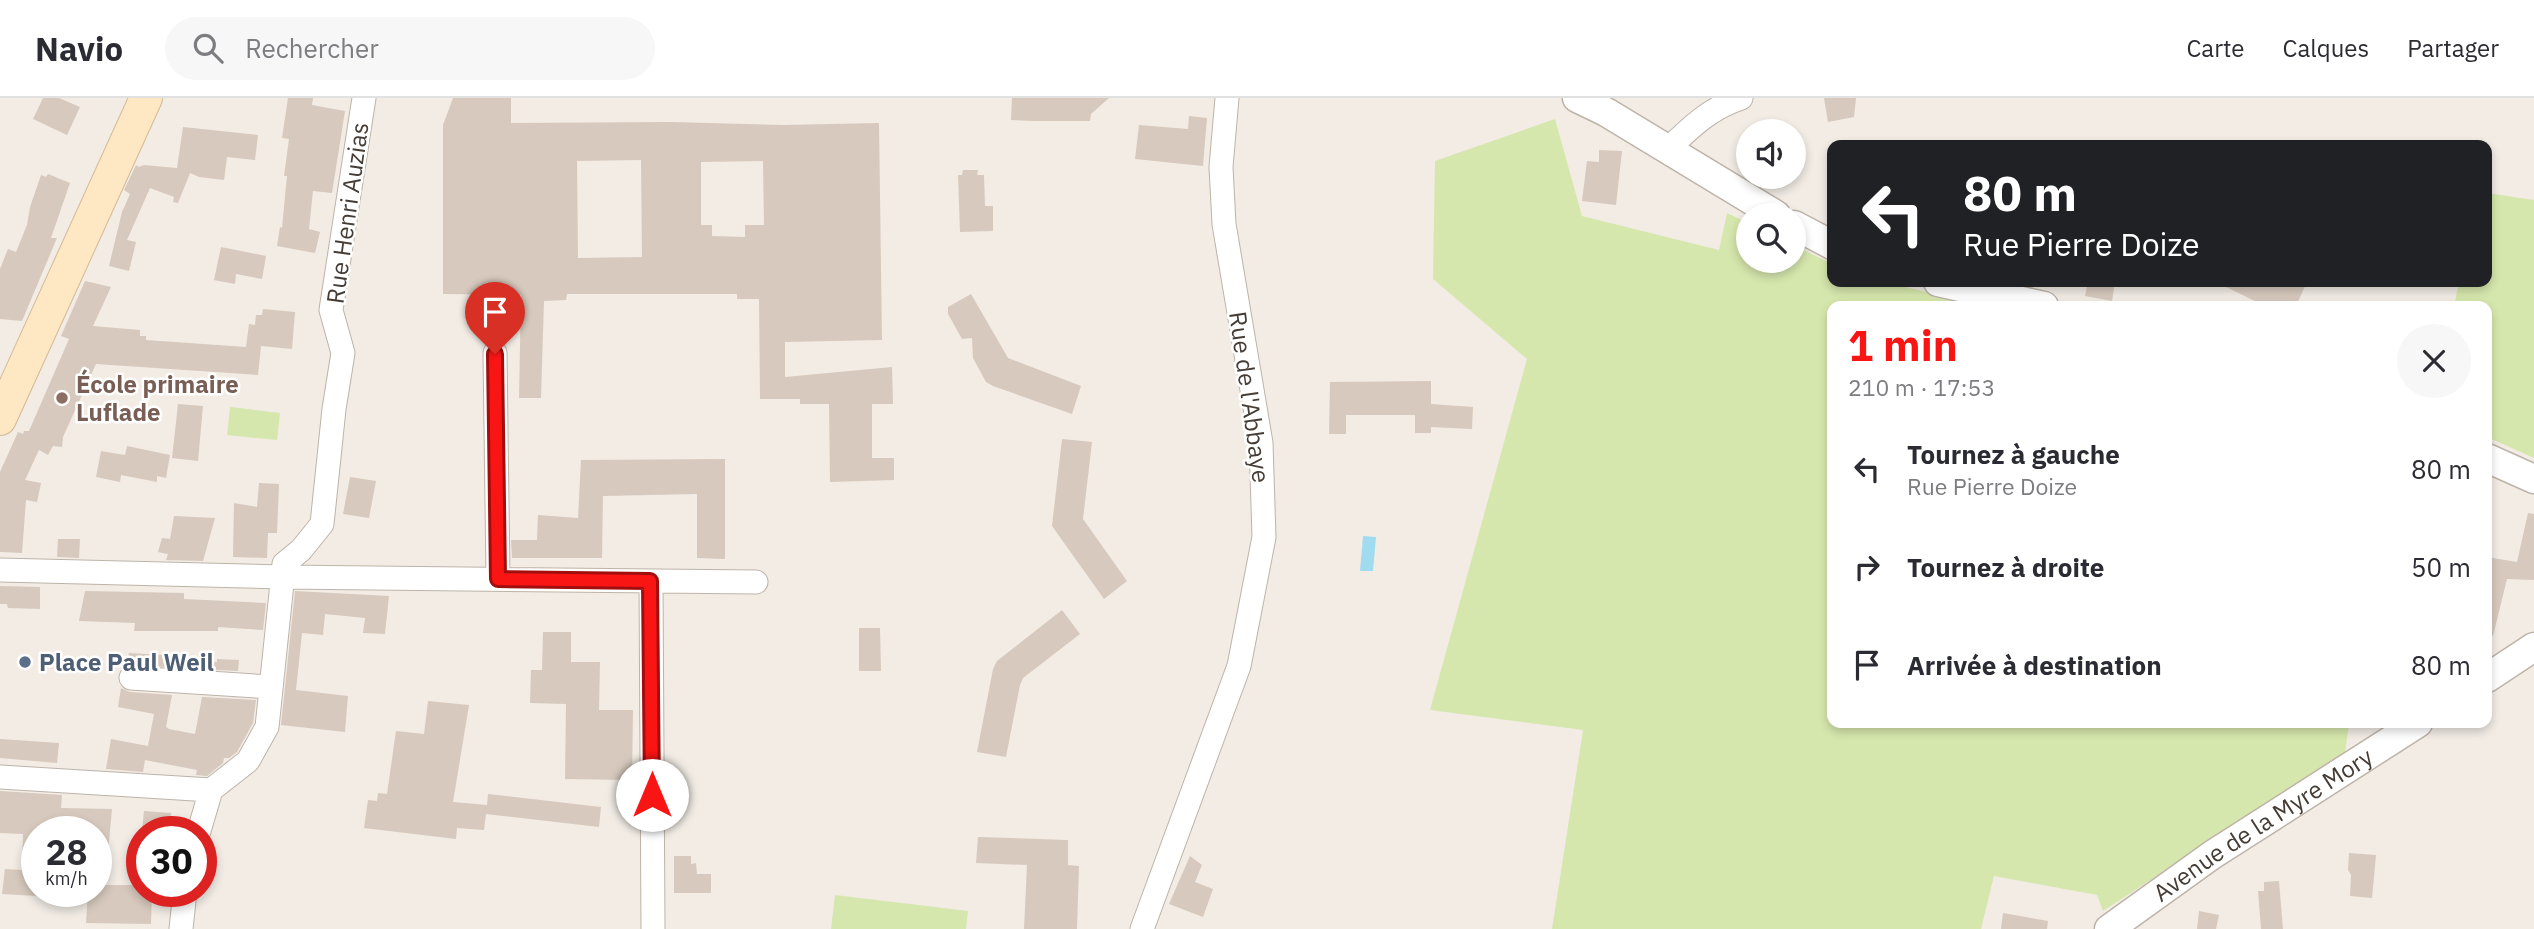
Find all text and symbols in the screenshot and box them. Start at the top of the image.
search box [165,17,655,80]
text: Navio [35,27,123,70]
icon: search [189,29,227,67]
text: Rechercher [245,31,379,65]
text: Carte [2186,32,2245,64]
text: Calques [2283,32,2369,64]
text: Partager [2407,32,2499,64]
map controls [1736,119,1806,273]
button: sound [1736,119,1806,189]
street label: Rue Henri Auzias [318,120,376,306]
text: 80 m [1963,161,2077,224]
icon: left [1848,168,1939,259]
button: search [1736,203,1806,273]
text: Rue Pierre Doize [1963,223,2200,265]
pin [465,282,525,354]
icon: arrive [476,293,514,331]
street label: Rue de l'Abbaye [1222,309,1278,485]
text: 1 min [1848,318,1958,373]
button: close [2397,324,2471,398]
place label: École primaire Luflade [76,368,239,428]
text: 210 m · 17:53 [1848,372,1995,402]
marker: École primaire Luflade [54,390,70,406]
text: Tournez à gauche [1907,437,2120,471]
icon: left [1848,450,1886,488]
text: 80 m [2411,452,2471,486]
text: Rue Pierre Doize [1907,471,2077,501]
icon: right [1848,548,1886,586]
text: Tournez à droite [1907,550,2104,584]
text: 50 m [2411,550,2471,584]
place label: Place Paul Weil [39,646,214,678]
icon: arrive [1848,646,1886,684]
text: Arrivée à destination [1907,648,2162,682]
text: 80 m [2411,648,2471,682]
marker: Place Paul Weil [17,654,33,670]
street label: Avenue de la Myre Mory [2146,740,2379,908]
position arrow [615,758,689,832]
speed limit sign: 30 [126,816,217,907]
text: 28 [45,829,88,875]
text: km/h [45,867,88,890]

